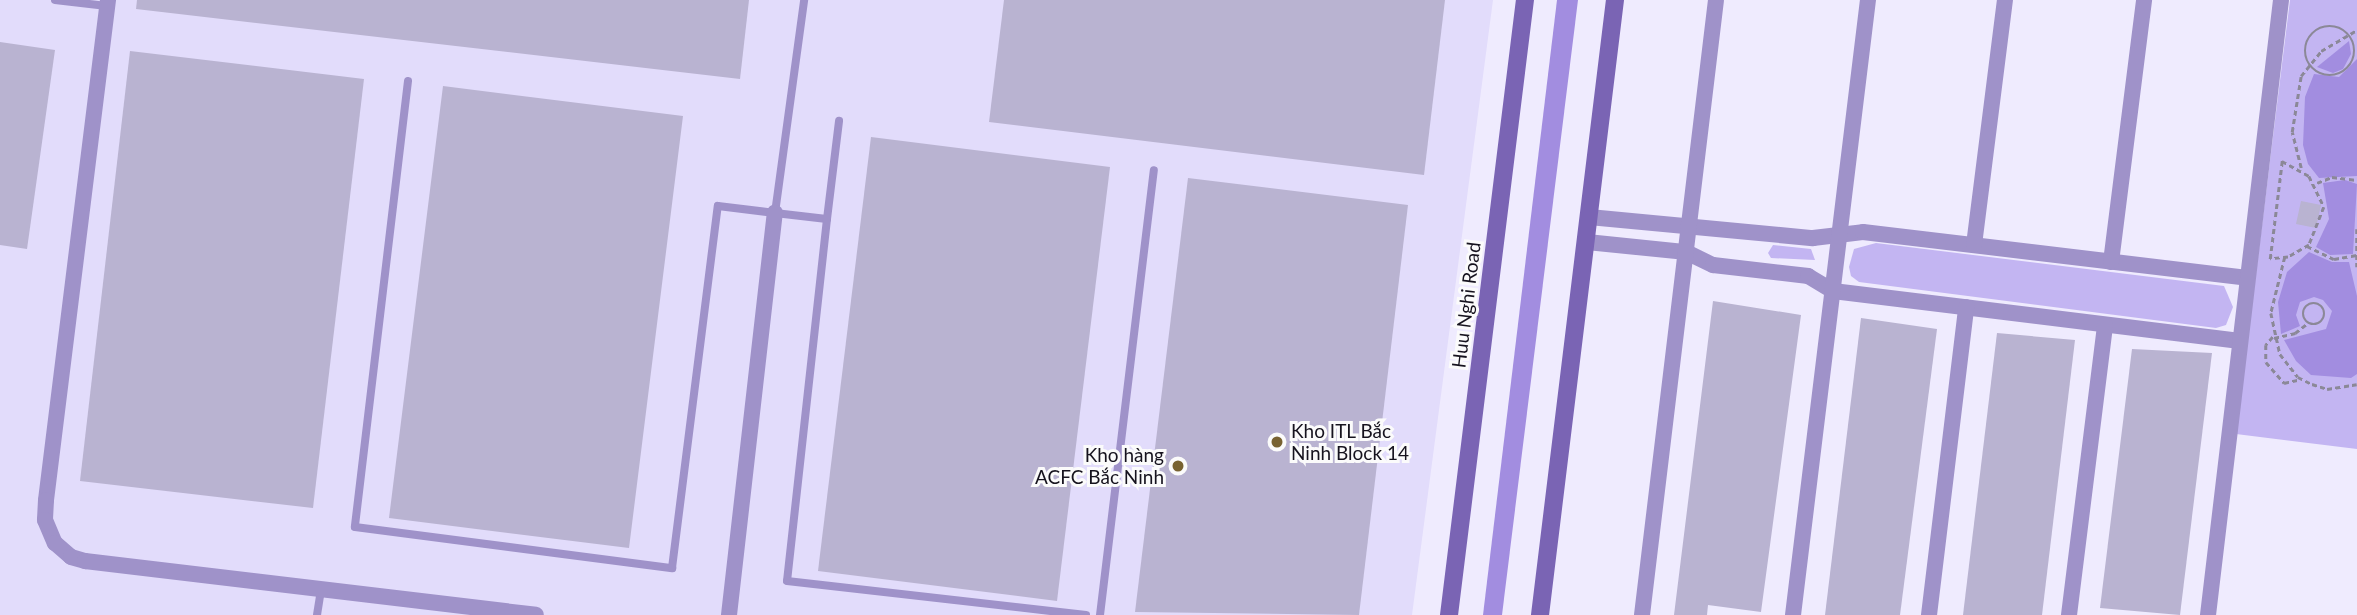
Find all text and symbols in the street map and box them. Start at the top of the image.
street label: Huu Nghi Road [1447,241,1485,369]
place label: Kho ITL Bắc Ninh Block 14 [1291,420,1409,464]
marker: Kho ITL Bắc Ninh Block 14 [1269,434,1285,450]
place label: Kho hàng ACFC Bắc Ninh [1035,444,1164,488]
marker: Kho hàng ACFC Bắc Ninh [1170,458,1186,474]

